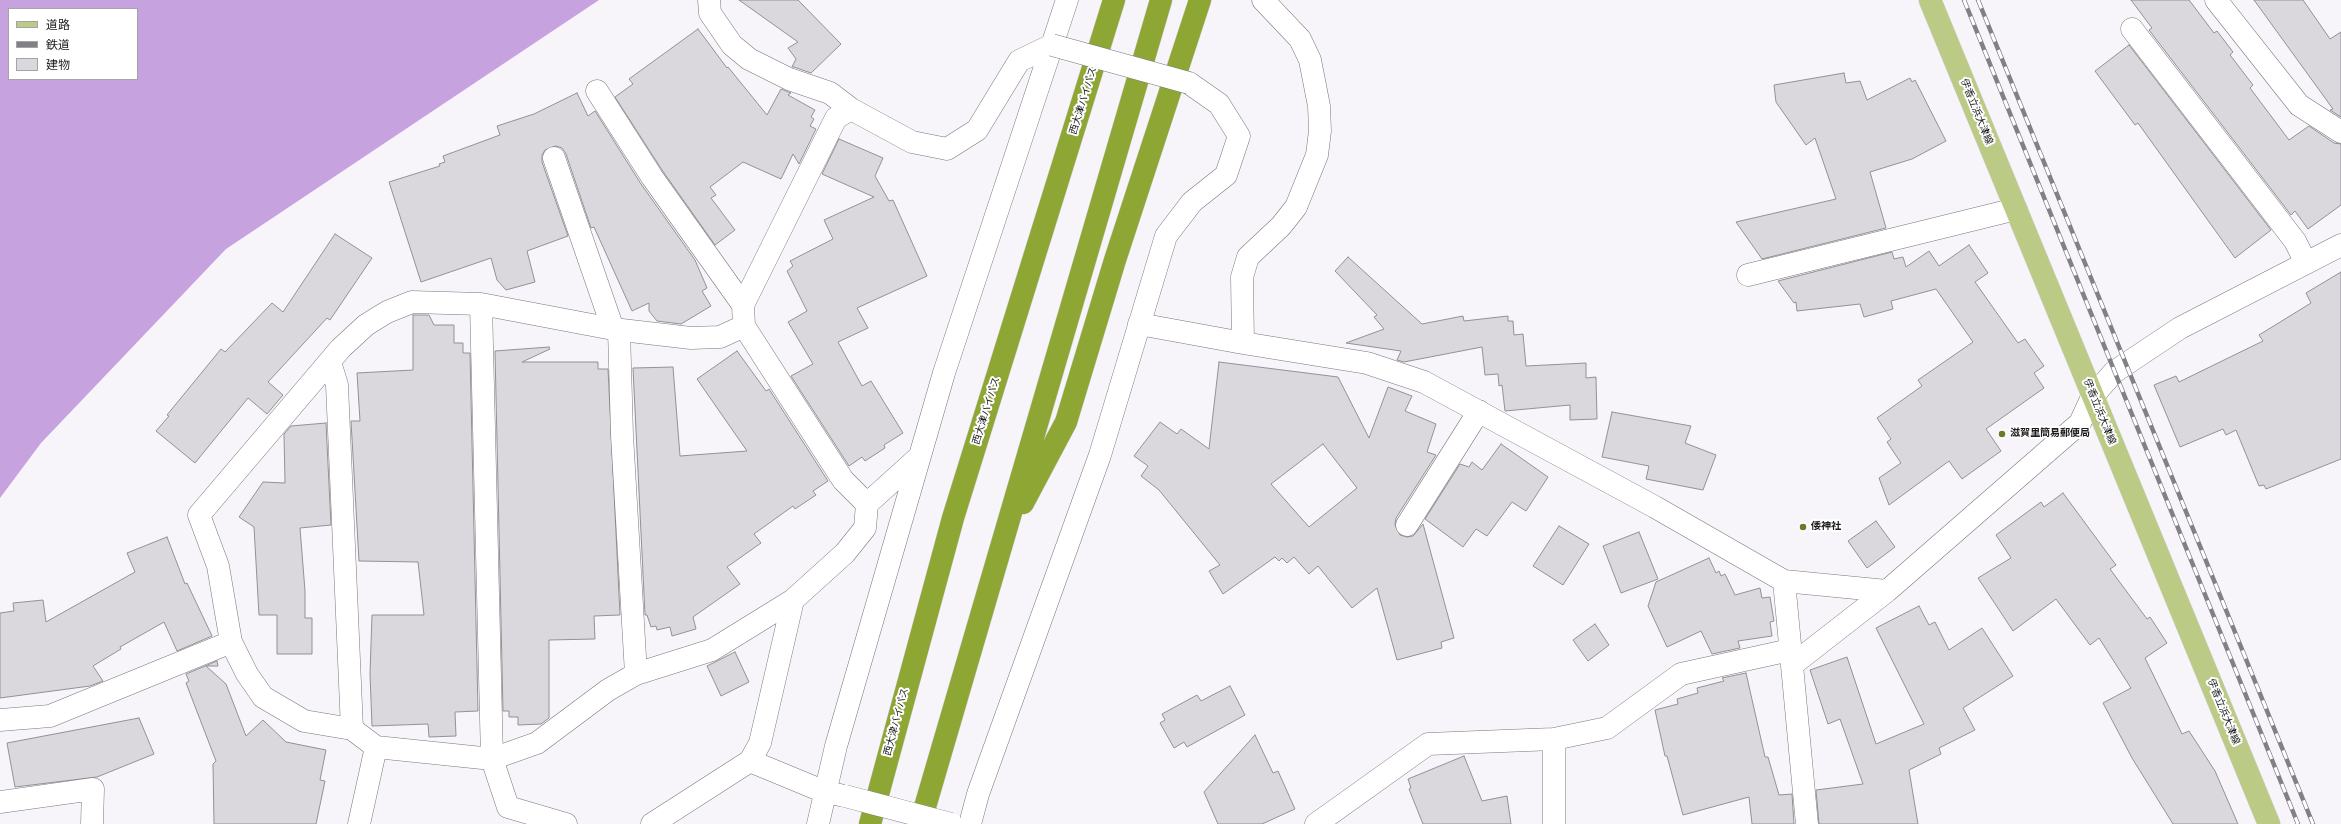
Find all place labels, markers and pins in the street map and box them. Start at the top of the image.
place label: 滋賀里簡易郵便局 [2010,428,2090,440]
marker: 滋賀里簡易郵便局 [1997,429,2007,439]
place label: 倭神社 [1811,521,1841,533]
marker: 倭神社 [1798,522,1808,532]

